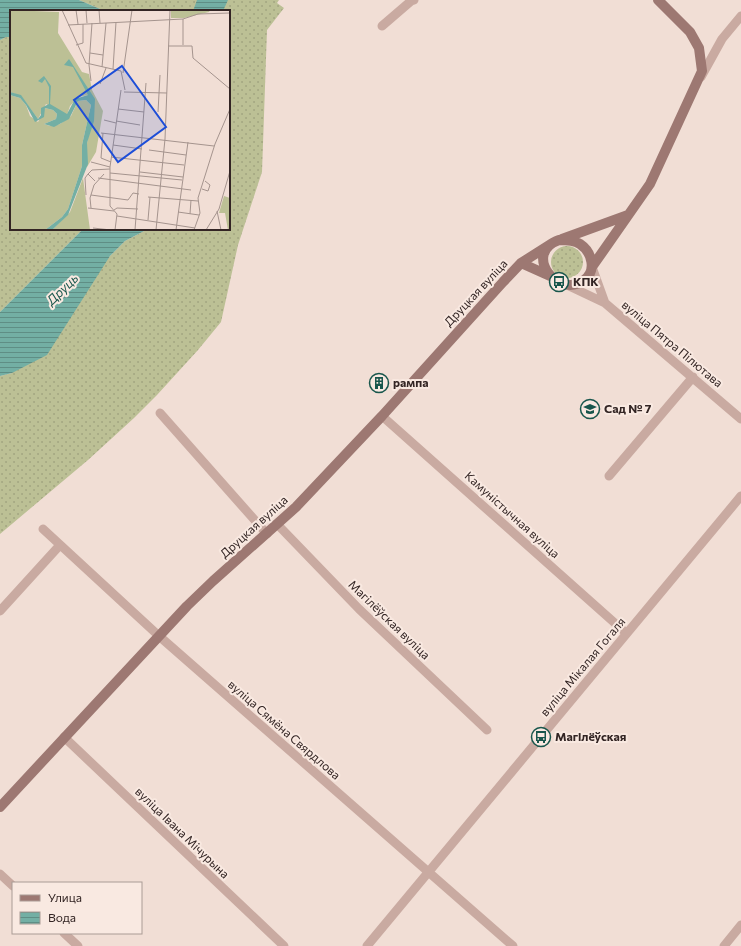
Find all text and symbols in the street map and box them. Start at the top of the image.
inset map [10,10,230,230]
street label: Друцкая вуліца [441,256,510,329]
water label: Друць [42,270,82,309]
bus stop icon: КПК [548,271,570,293]
place label: КПК [573,274,599,288]
street label: вуліца Пятра Пілютава [619,297,726,390]
building icon: рампа [368,372,390,394]
place label: рампа [393,375,428,389]
school or university icon: Сад № 7 [579,398,601,420]
place label: Сад № 7 [604,401,652,415]
street label: Камуністычная вуліца [462,468,563,560]
street label: Друцкая вуліца [217,492,290,560]
street label: Магілёўская вуліца [346,577,433,662]
street label: вуліца Мікалая Гогаля [537,614,628,719]
street label: вуліца Сямёна Свярдлова [226,677,344,782]
bus stop icon: Магілёўская [530,726,552,748]
place label: Магілёўская [555,729,626,743]
street label: вуліца Івана Мічурына [133,784,232,881]
legend [12,882,142,934]
text: Улица [48,890,82,904]
text: Вода [48,910,76,924]

